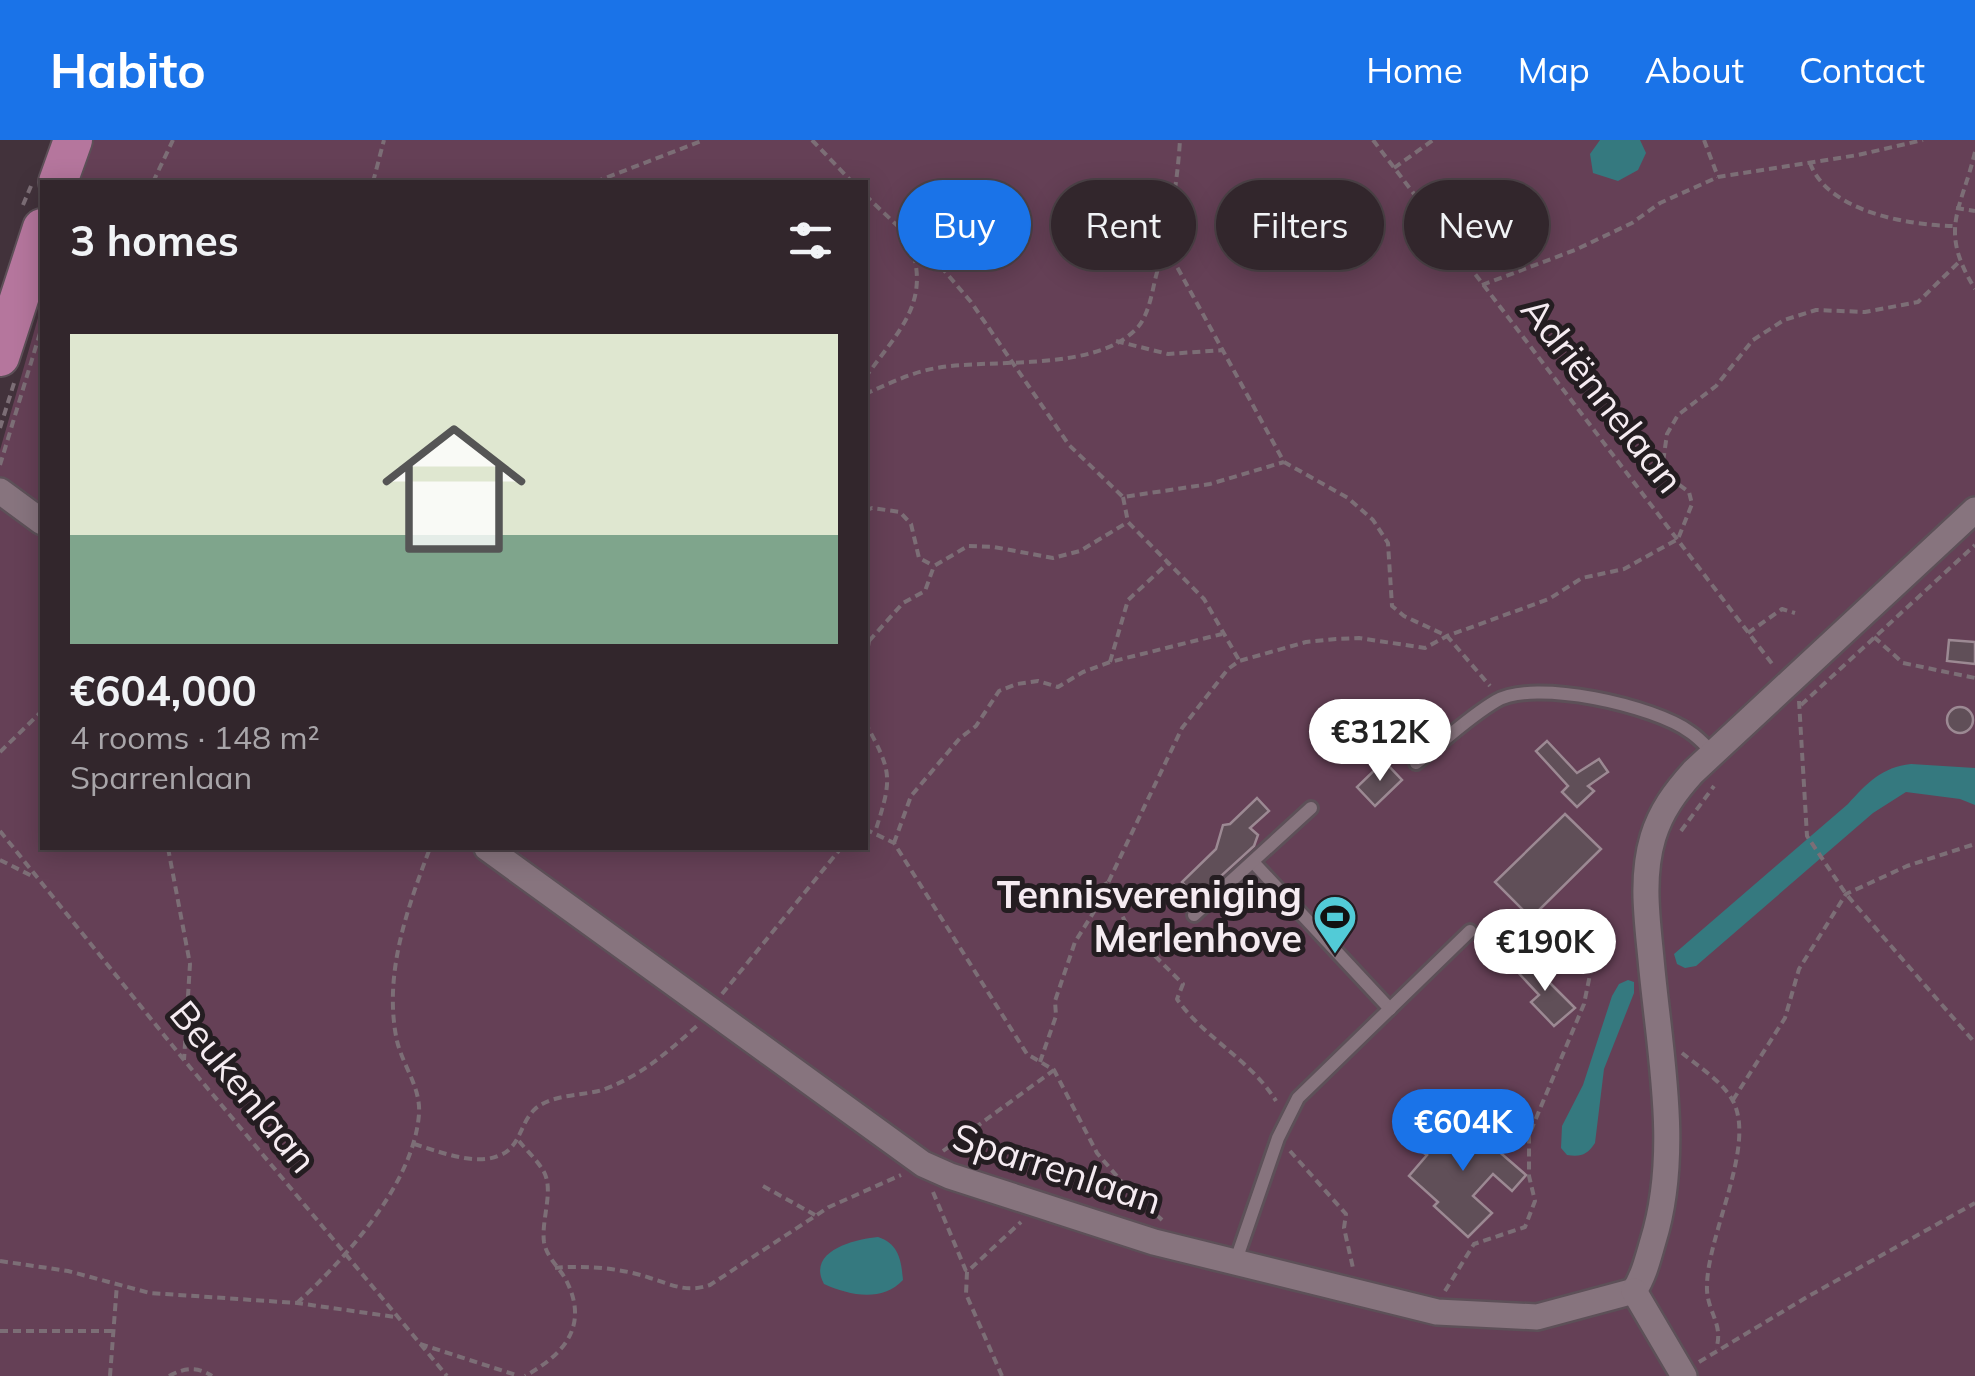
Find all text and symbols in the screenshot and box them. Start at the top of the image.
text: Habito [50,40,206,100]
text: Home [1366,48,1463,92]
text: Map [1518,48,1590,92]
text: About [1645,48,1744,92]
text: Contact [1799,48,1925,92]
chip: Buy [898,180,1031,270]
chip: Rent [1051,180,1196,270]
chip: Filters [1216,180,1384,270]
chip: New [1404,180,1549,270]
icon: filters [783,213,838,268]
text: 3 homes [70,214,239,267]
street label: Adriënnelaan [1511,287,1694,502]
icon: home [364,399,544,579]
text: €604,000 [70,664,257,717]
pin: €312K [1310,699,1450,784]
text: €312K [1331,711,1429,751]
text: 4 rooms · 148 m² [70,717,320,757]
text: Sparrenlaan [70,757,252,797]
place label: Tennisvereniging Merlenhove [997,870,1302,962]
sports icon: Tennisvereniging Merlenhove [1312,894,1358,955]
pin: €190K [1475,909,1615,994]
text: €190K [1496,921,1594,961]
street label: Beukenlaan [160,991,328,1182]
pin: €604K [1393,1089,1533,1174]
text: €604K [1414,1101,1512,1141]
street label: Sparrenlaan [947,1112,1168,1224]

